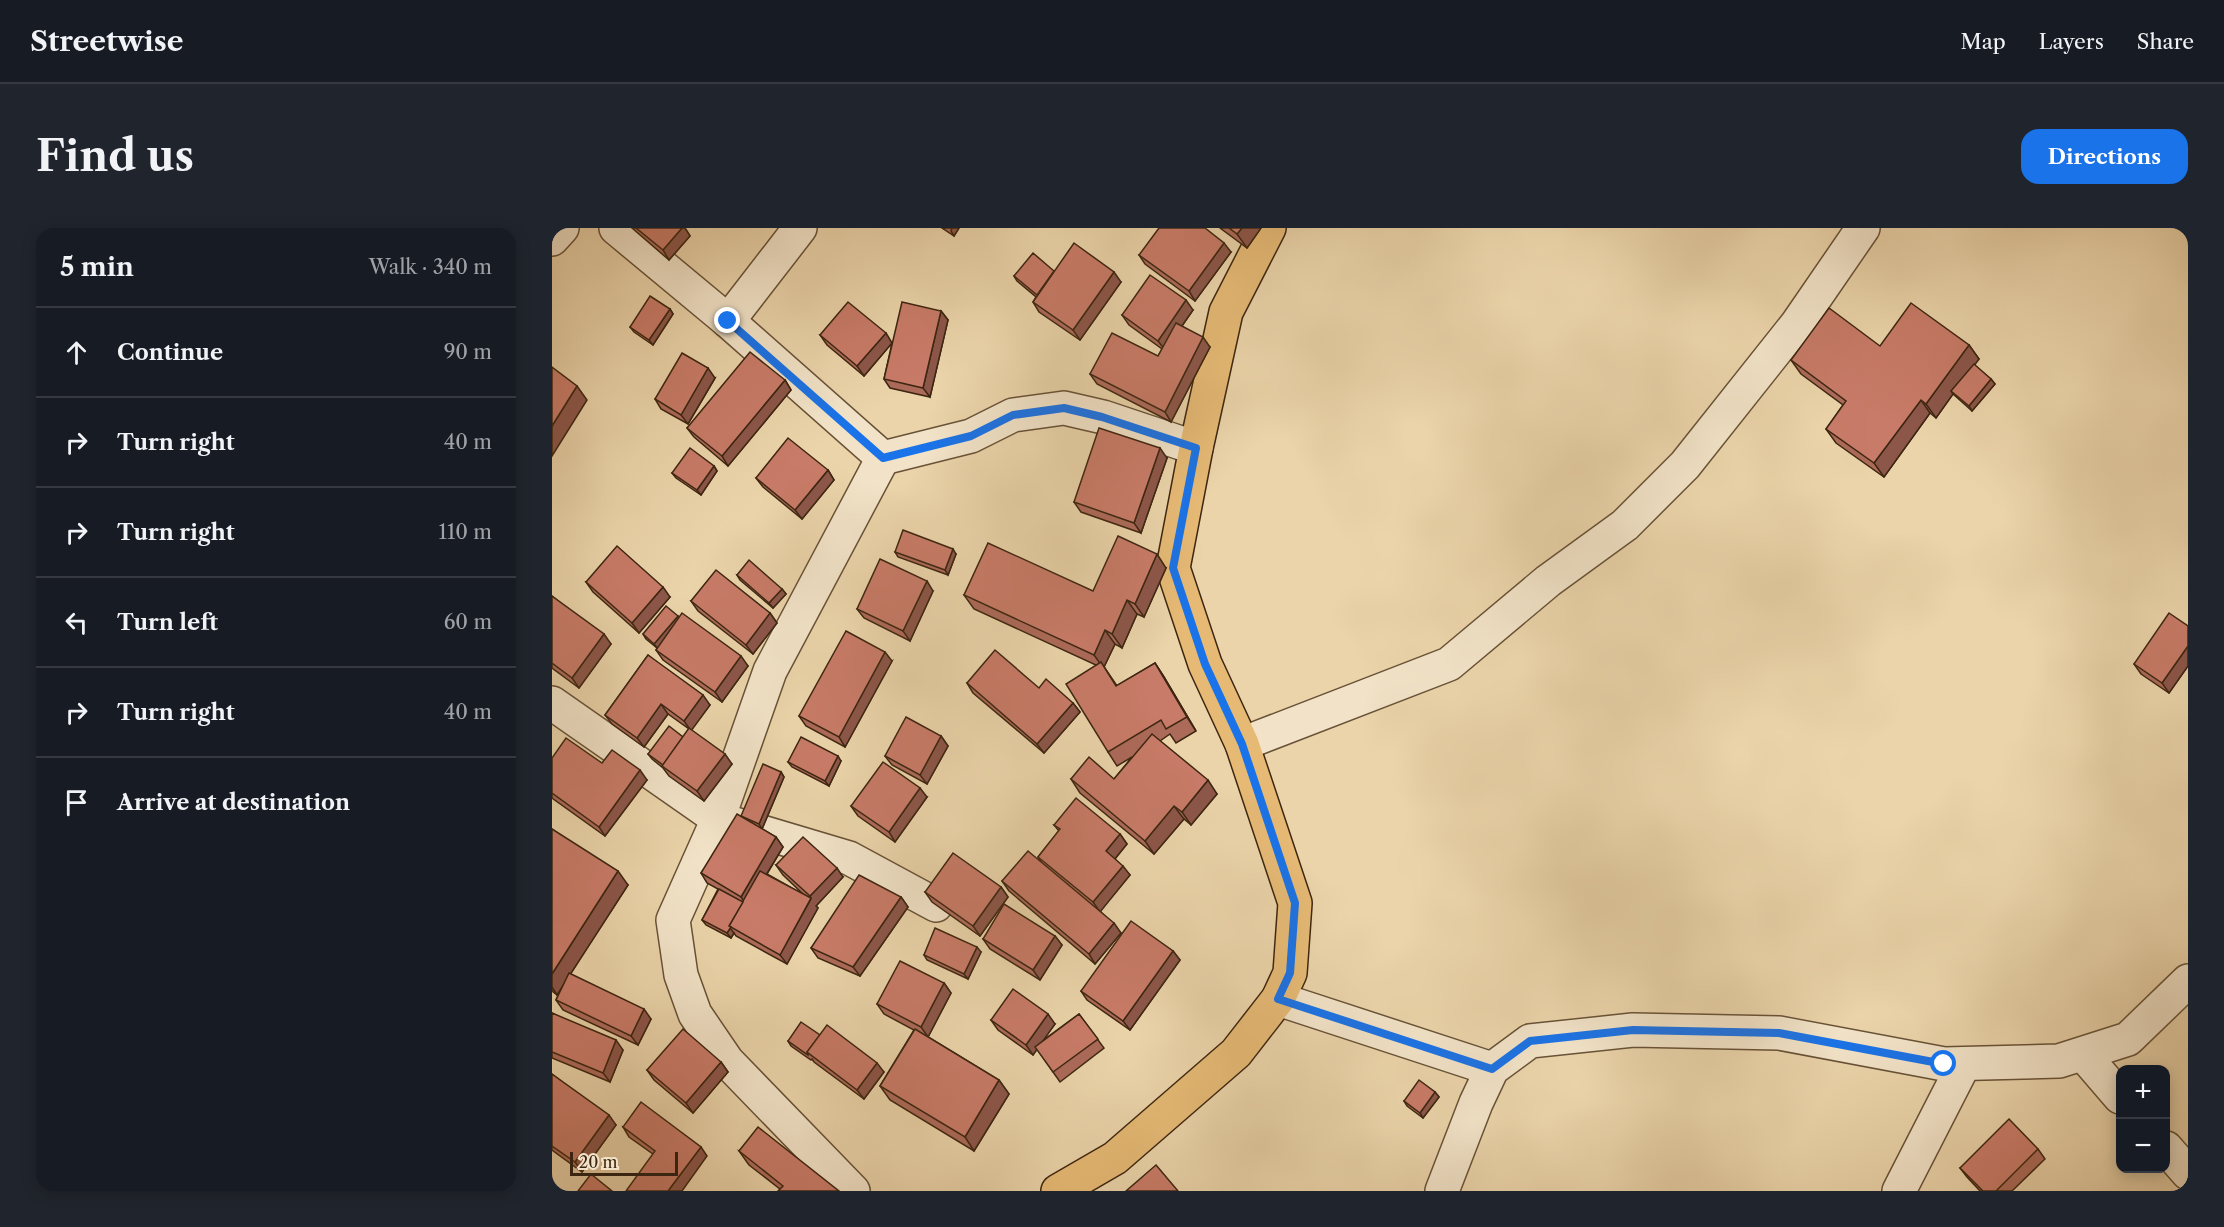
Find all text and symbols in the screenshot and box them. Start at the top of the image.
text: Streetwise [30,24,184,58]
text: Map [1961,29,2006,54]
text: Layers [2039,29,2104,54]
text: Share [2137,29,2194,54]
button: Directions [2021,129,2188,184]
text: Find us [36,130,194,182]
text: 5 min [60,251,134,283]
text: Walk · 340 m [369,255,492,279]
route end [714,307,740,333]
icon: ahead [60,336,93,369]
text: Continue [117,339,223,366]
text: 90 m [444,340,492,364]
icon: right [60,426,93,459]
text: Turn right [117,429,235,456]
text: 40 m [444,430,492,454]
icon: right [60,516,93,549]
text: Turn right [117,519,235,546]
text: 110 m [439,520,492,544]
icon: left [60,606,93,639]
text: Turn left [117,609,218,636]
text: 60 m [444,610,492,634]
icon: right [60,696,93,729]
text: Turn right [117,699,235,726]
text: 40 m [444,700,492,724]
icon: arrive [60,786,93,819]
text: Arrive at destination [117,789,350,816]
route start [1930,1050,1956,1076]
map controls [2116,1065,2170,1173]
button: + [2116,1065,2170,1119]
button: − [2116,1119,2170,1173]
scale bar [570,1149,678,1176]
text: 20 m [579,1152,618,1172]

